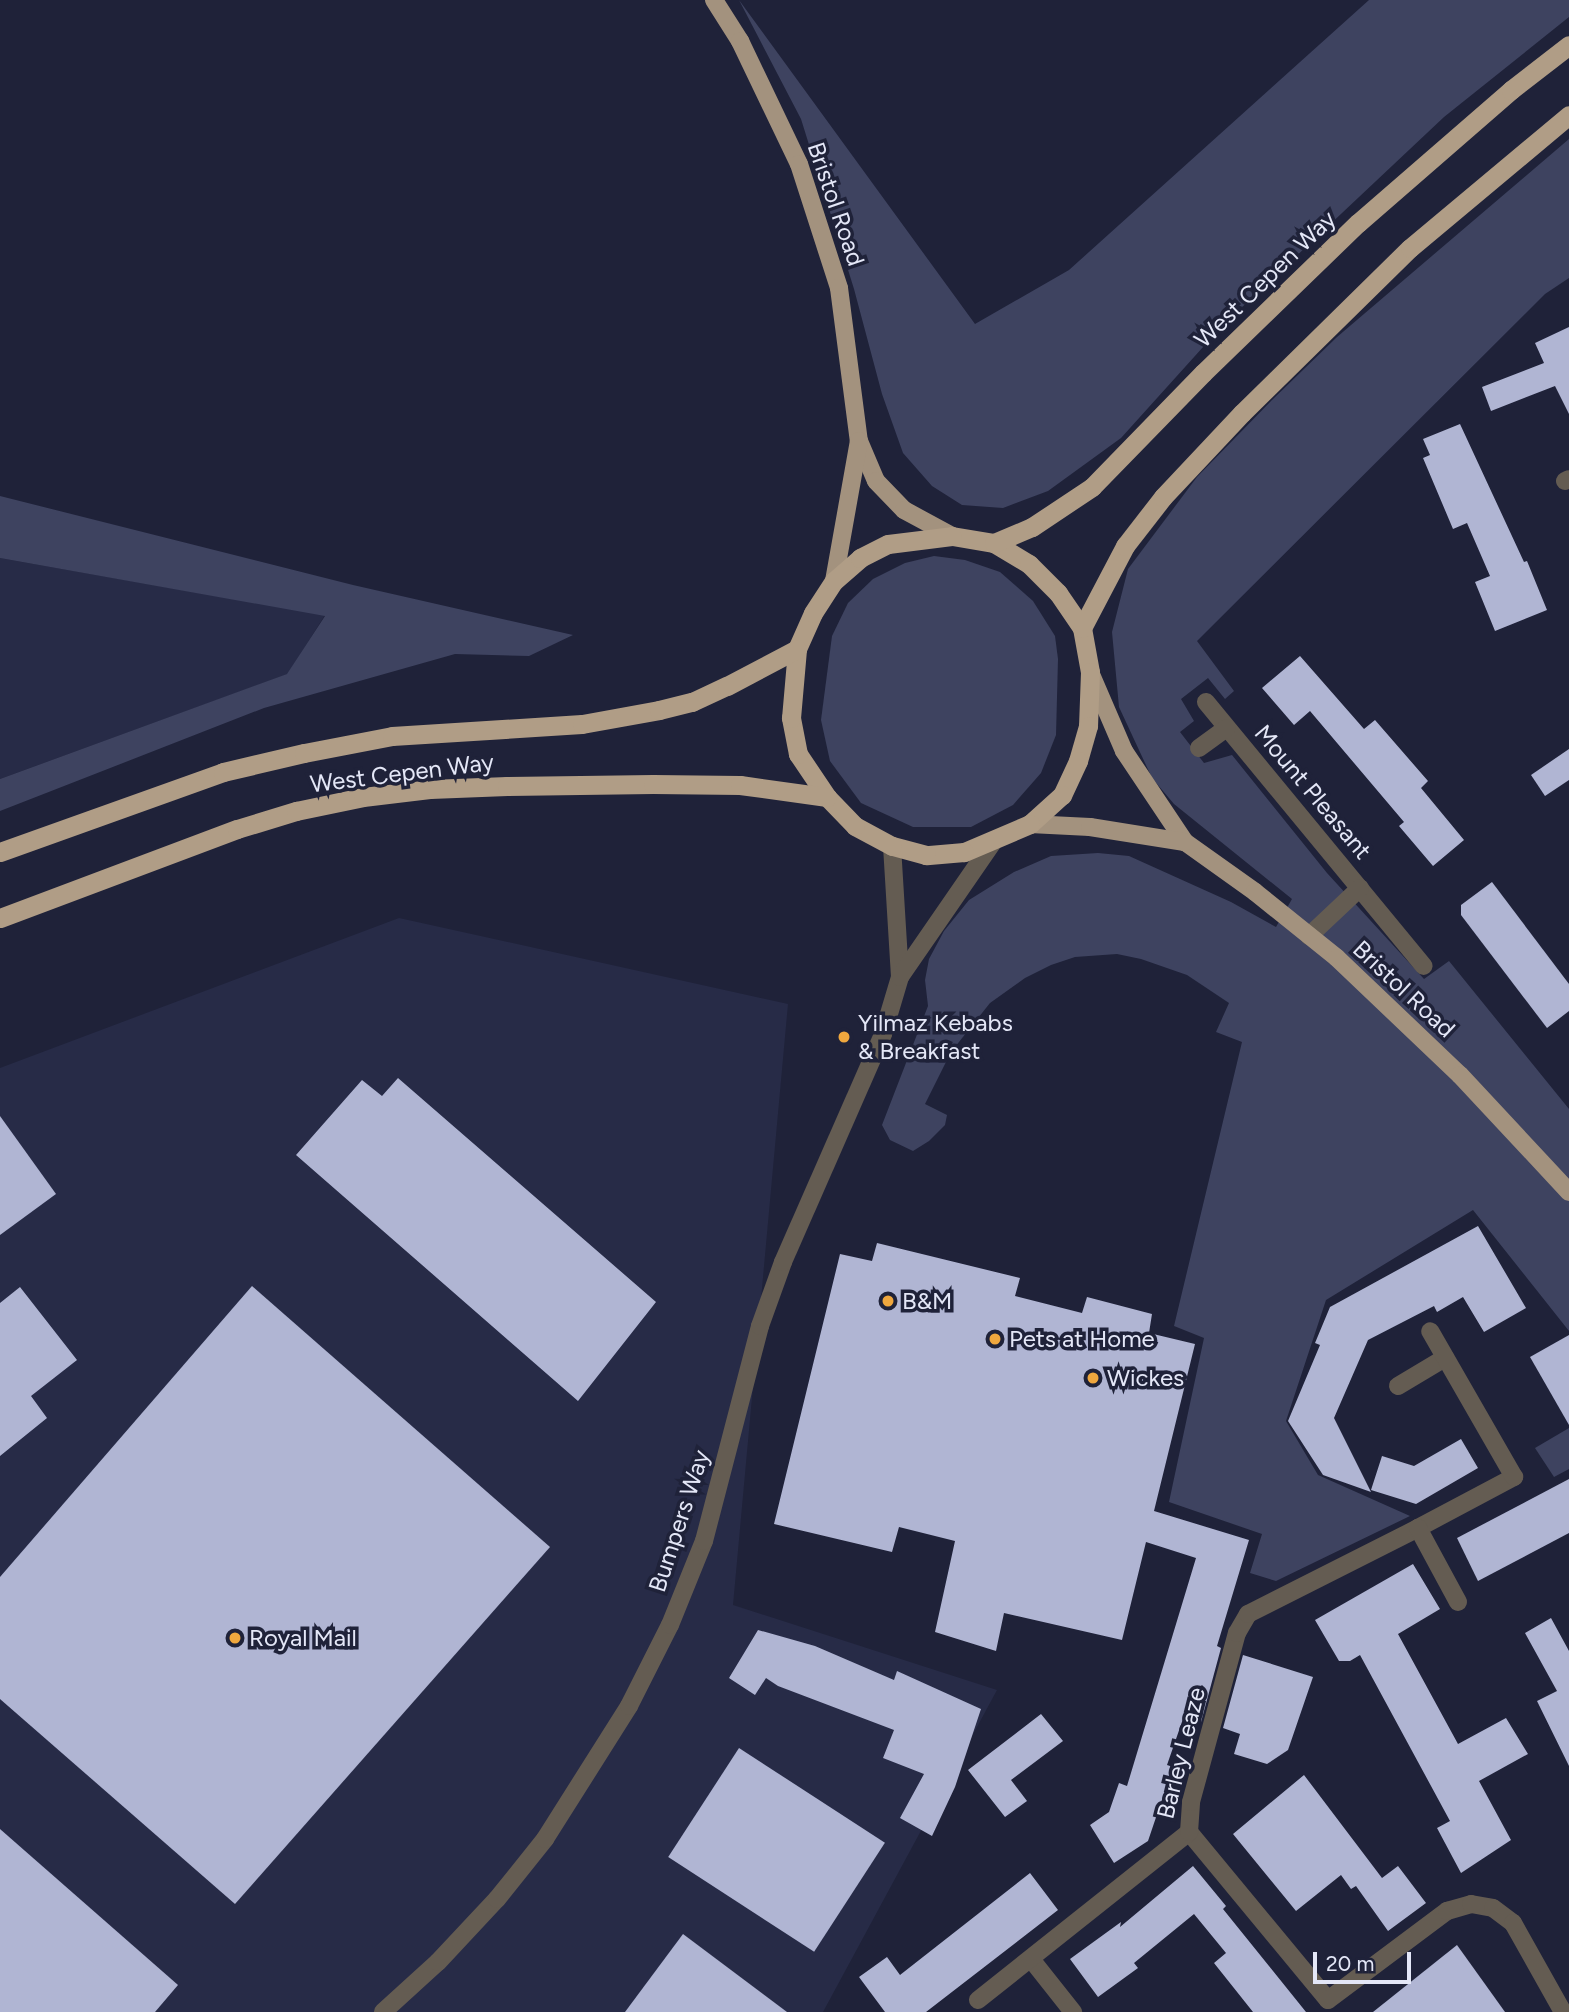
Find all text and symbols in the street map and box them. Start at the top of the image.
street label: Bristol Road [801,138,871,270]
street label: West Cepen Way [1188,204,1342,354]
street label: Mount Pleasant [1248,719,1378,865]
street label: West Cepen Way [308,747,496,799]
street label: Bristol Road [1347,935,1461,1043]
place label: Yilmaz Kebabs & Breakfast [858,1009,1013,1065]
marker: Yilmaz Kebabs & Breakfast [836,1029,852,1045]
place label: B&M [902,1287,952,1315]
marker: B&M [880,1293,896,1309]
place label: Pets at Home [1009,1325,1155,1353]
marker: Pets at Home [987,1331,1003,1347]
place label: Wickes [1107,1364,1184,1392]
marker: Wickes [1085,1370,1101,1386]
street label: Bumpers Way [642,1446,716,1596]
place label: Royal Mail [249,1624,357,1652]
marker: Royal Mail [227,1630,243,1646]
street label: Barley Leaze [1151,1684,1211,1822]
scale bar [1317,1938,1415,1982]
text: 20 m [1326,1951,1374,1976]

